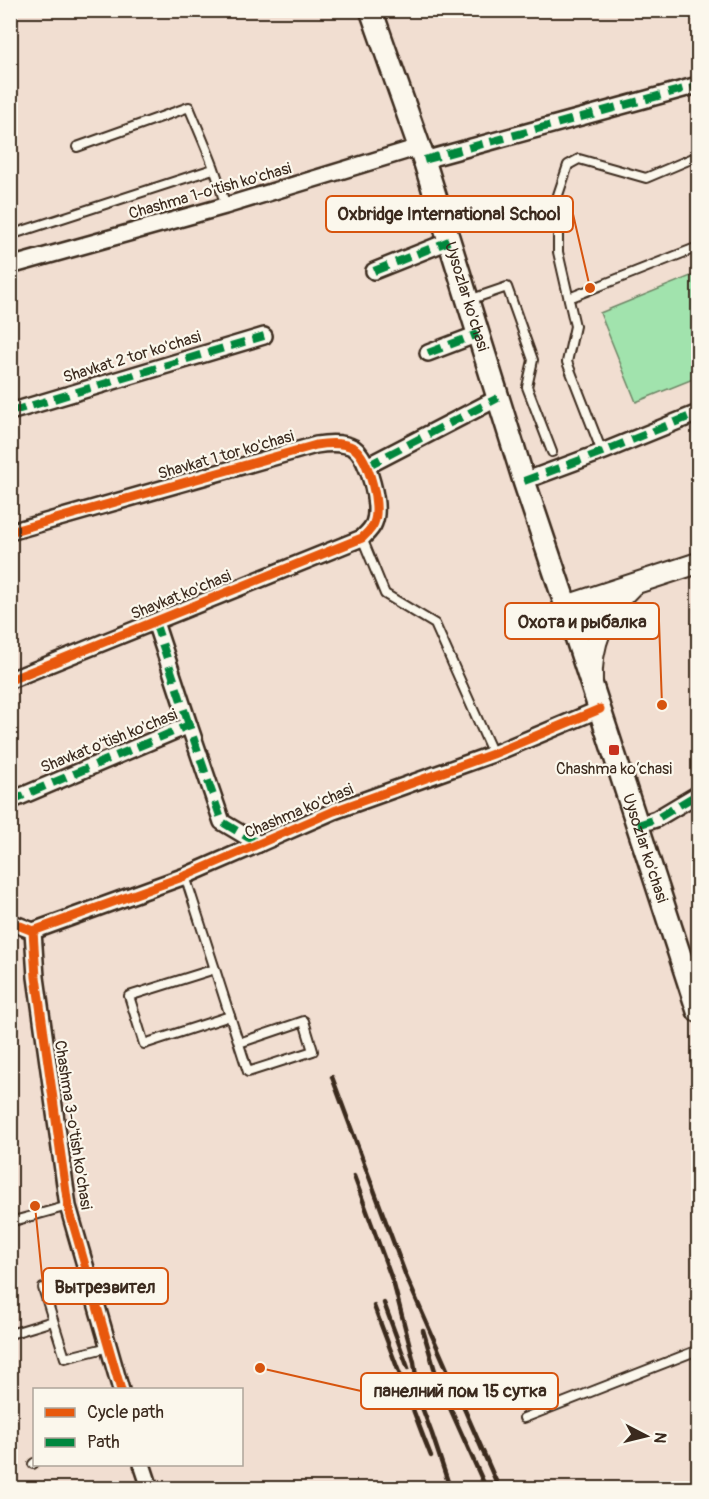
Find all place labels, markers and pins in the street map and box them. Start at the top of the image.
callout: Oxbridge International School [326,196,573,232]
callout: Охота и рыбалка [505,603,659,639]
marker: Chashma ko‘chasi [607,743,621,757]
place label: Chashma ko‘chasi [556,759,672,779]
callout: Вытрезвител [43,1268,168,1304]
callout: панелний пом 15 сутка [361,1373,558,1409]

